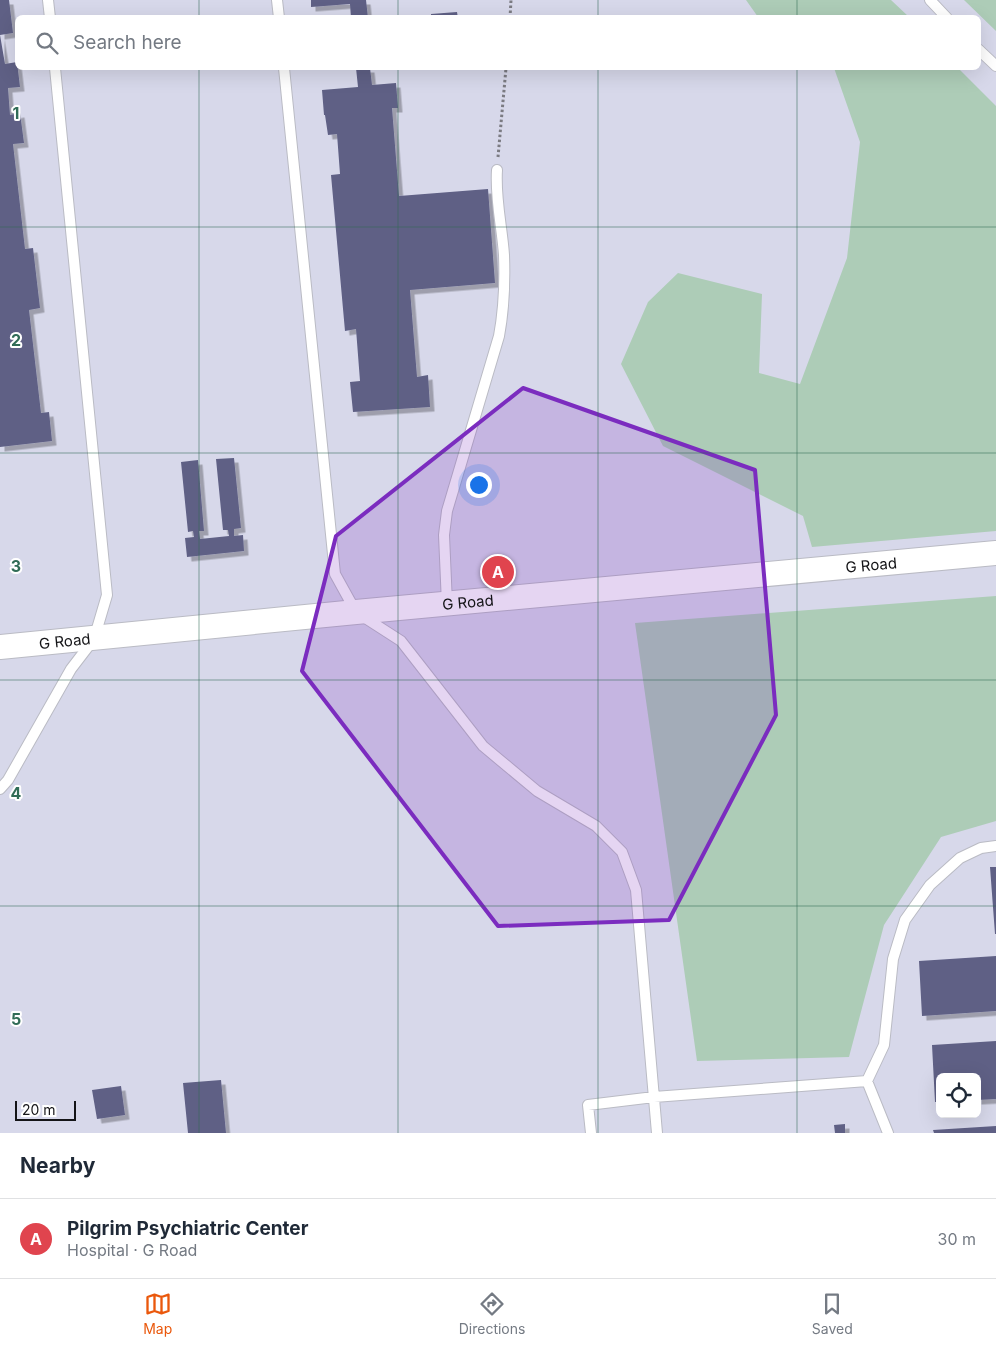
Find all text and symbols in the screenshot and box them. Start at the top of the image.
search box [15,15,981,70]
icon: search [33,29,61,57]
text: Search here [73,31,182,54]
text: 1 [13,103,19,123]
text: 2 [11,330,21,350]
your location [466,472,492,498]
pin: A [482,553,514,591]
street label: G Road [845,553,898,576]
text: 3 [11,556,21,576]
street label: G Road [441,590,494,614]
street label: G Road [38,629,91,653]
text: 4 [11,783,22,803]
text: 5 [11,1009,21,1029]
map controls [936,1073,981,1118]
button: locate [936,1073,981,1118]
scale bar [15,1098,76,1121]
text: 20 m [22,1101,56,1118]
text: Nearby [20,1153,95,1178]
text: Pilgrim Psychiatric Center [67,1217,308,1240]
text: A [30,1229,42,1249]
text: 30 m [938,1229,976,1249]
text: Hospital · G Road [67,1240,197,1260]
tab: Map [143,1290,172,1337]
tab: Directions [459,1290,525,1337]
tab: Saved [812,1290,853,1337]

